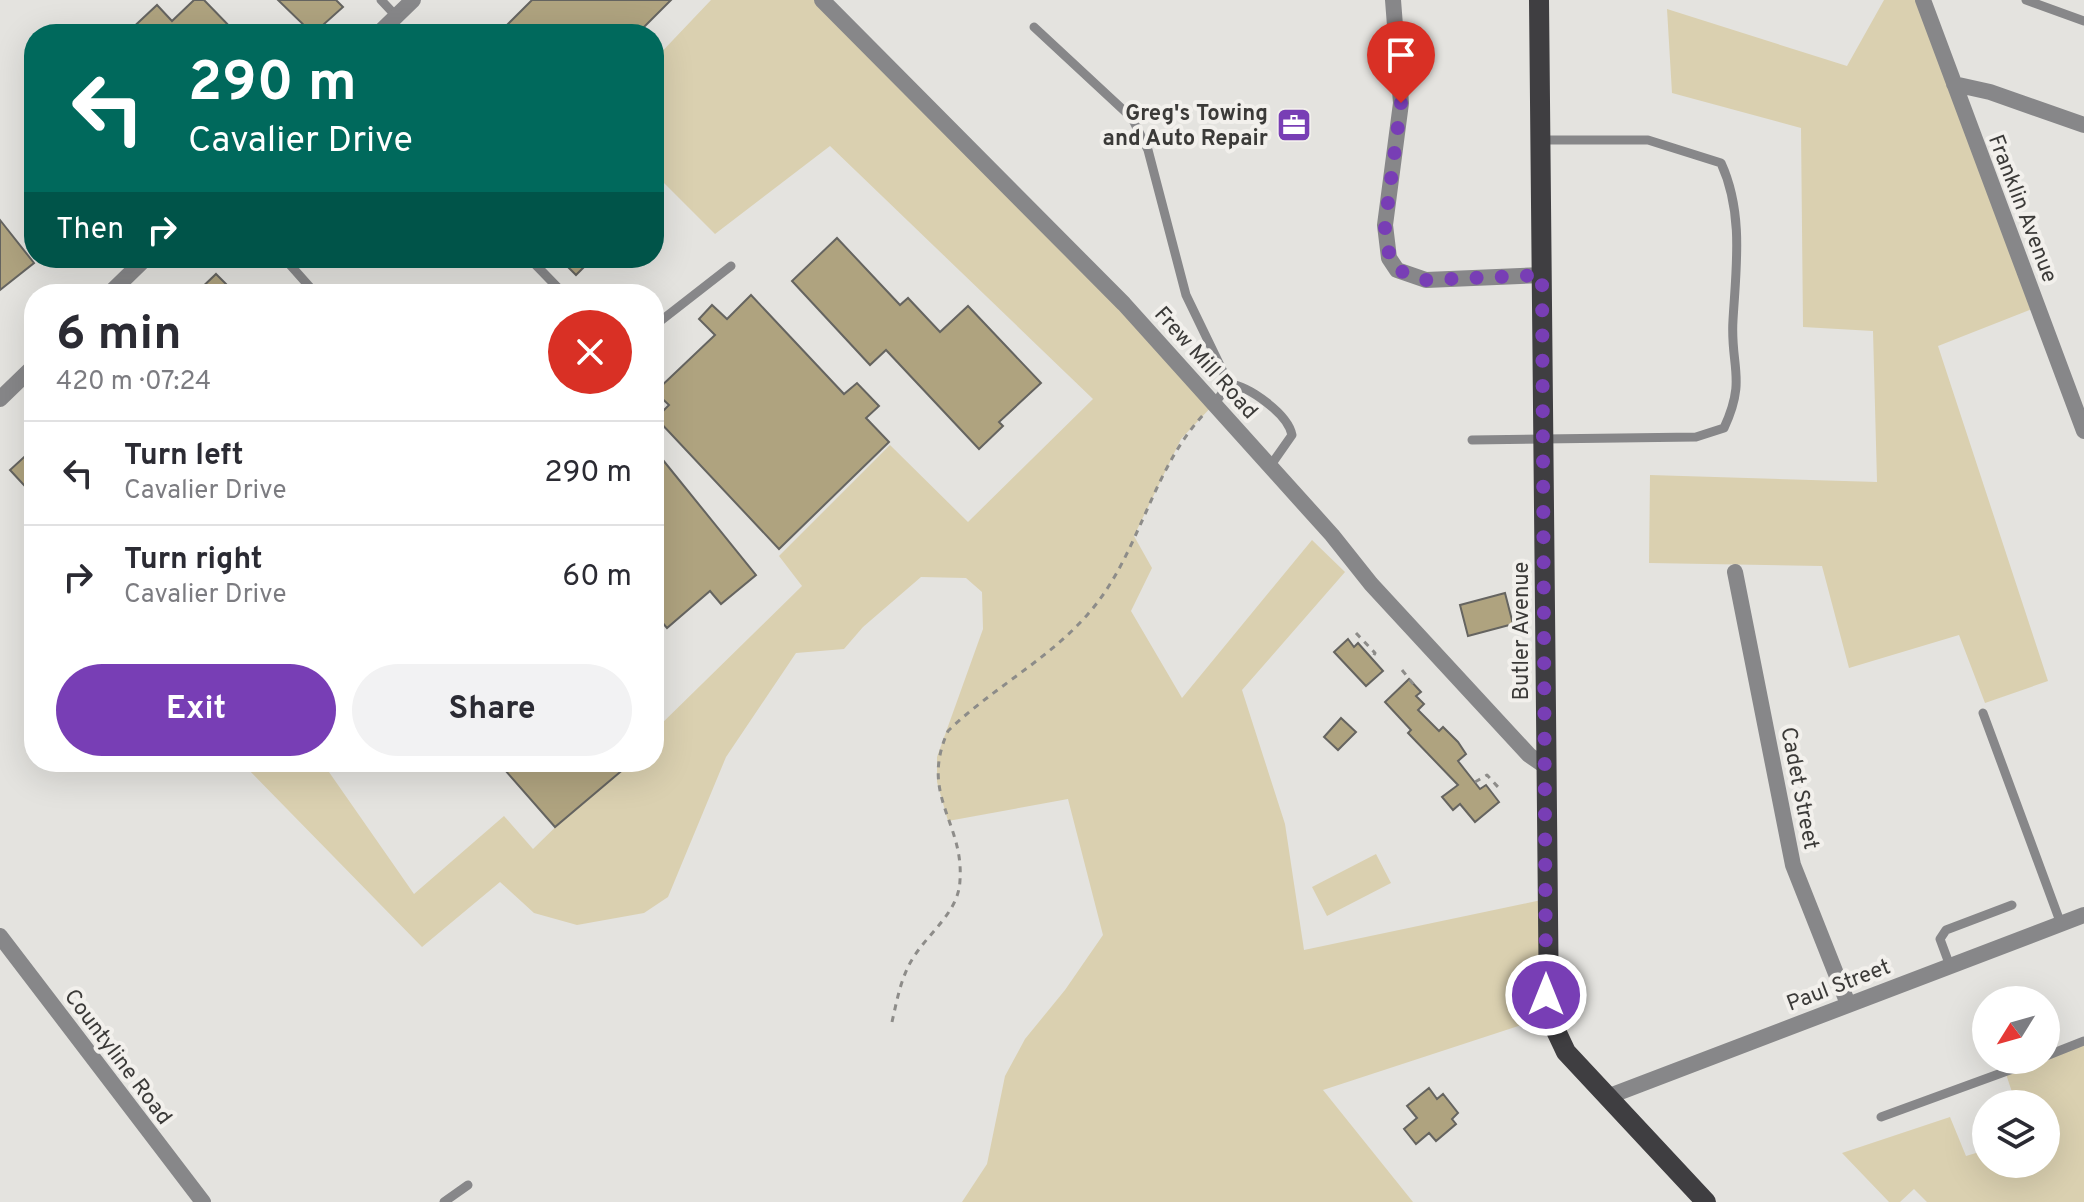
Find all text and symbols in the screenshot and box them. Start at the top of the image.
pin [1367,21,1435,103]
icon: arrive [1379,33,1423,77]
text: 290 m [188,50,357,120]
icon: left [56,56,160,160]
place label: Greg's Towing and Auto Repair [1103,101,1268,153]
office icon: Greg's Towing and Auto Repair [1275,106,1313,144]
text: Cavalier Drive [188,119,413,165]
street label: Franklin Avenue [1981,131,2062,287]
icon: right [140,208,184,252]
text: Then [56,212,124,249]
street label: Frew Mill Road [1148,302,1263,426]
text: 6 min [56,306,182,366]
button: close [548,310,632,394]
text: 420 m · 07:24 [56,366,211,399]
text: Turn left [124,438,244,475]
icon: left [56,451,100,495]
text: 290 m [544,455,632,492]
text: Cavalier Drive [124,475,286,508]
text: Turn right [124,542,262,579]
icon: right [56,555,100,599]
text: 60 m [562,559,632,596]
street label: Butler Avenue [1509,562,1536,700]
text: Cavalier Drive [124,579,286,612]
button: Exit [56,664,336,756]
button: Share [352,664,632,756]
street label: Cadet Street [1773,725,1824,852]
position arrow [1504,953,1588,1037]
street label: Paul Street [1783,954,1895,1018]
street label: Countyline Road [57,984,177,1131]
north arrow [1972,986,2060,1074]
map controls [1972,986,2060,1178]
button: layers [1972,1090,2060,1178]

